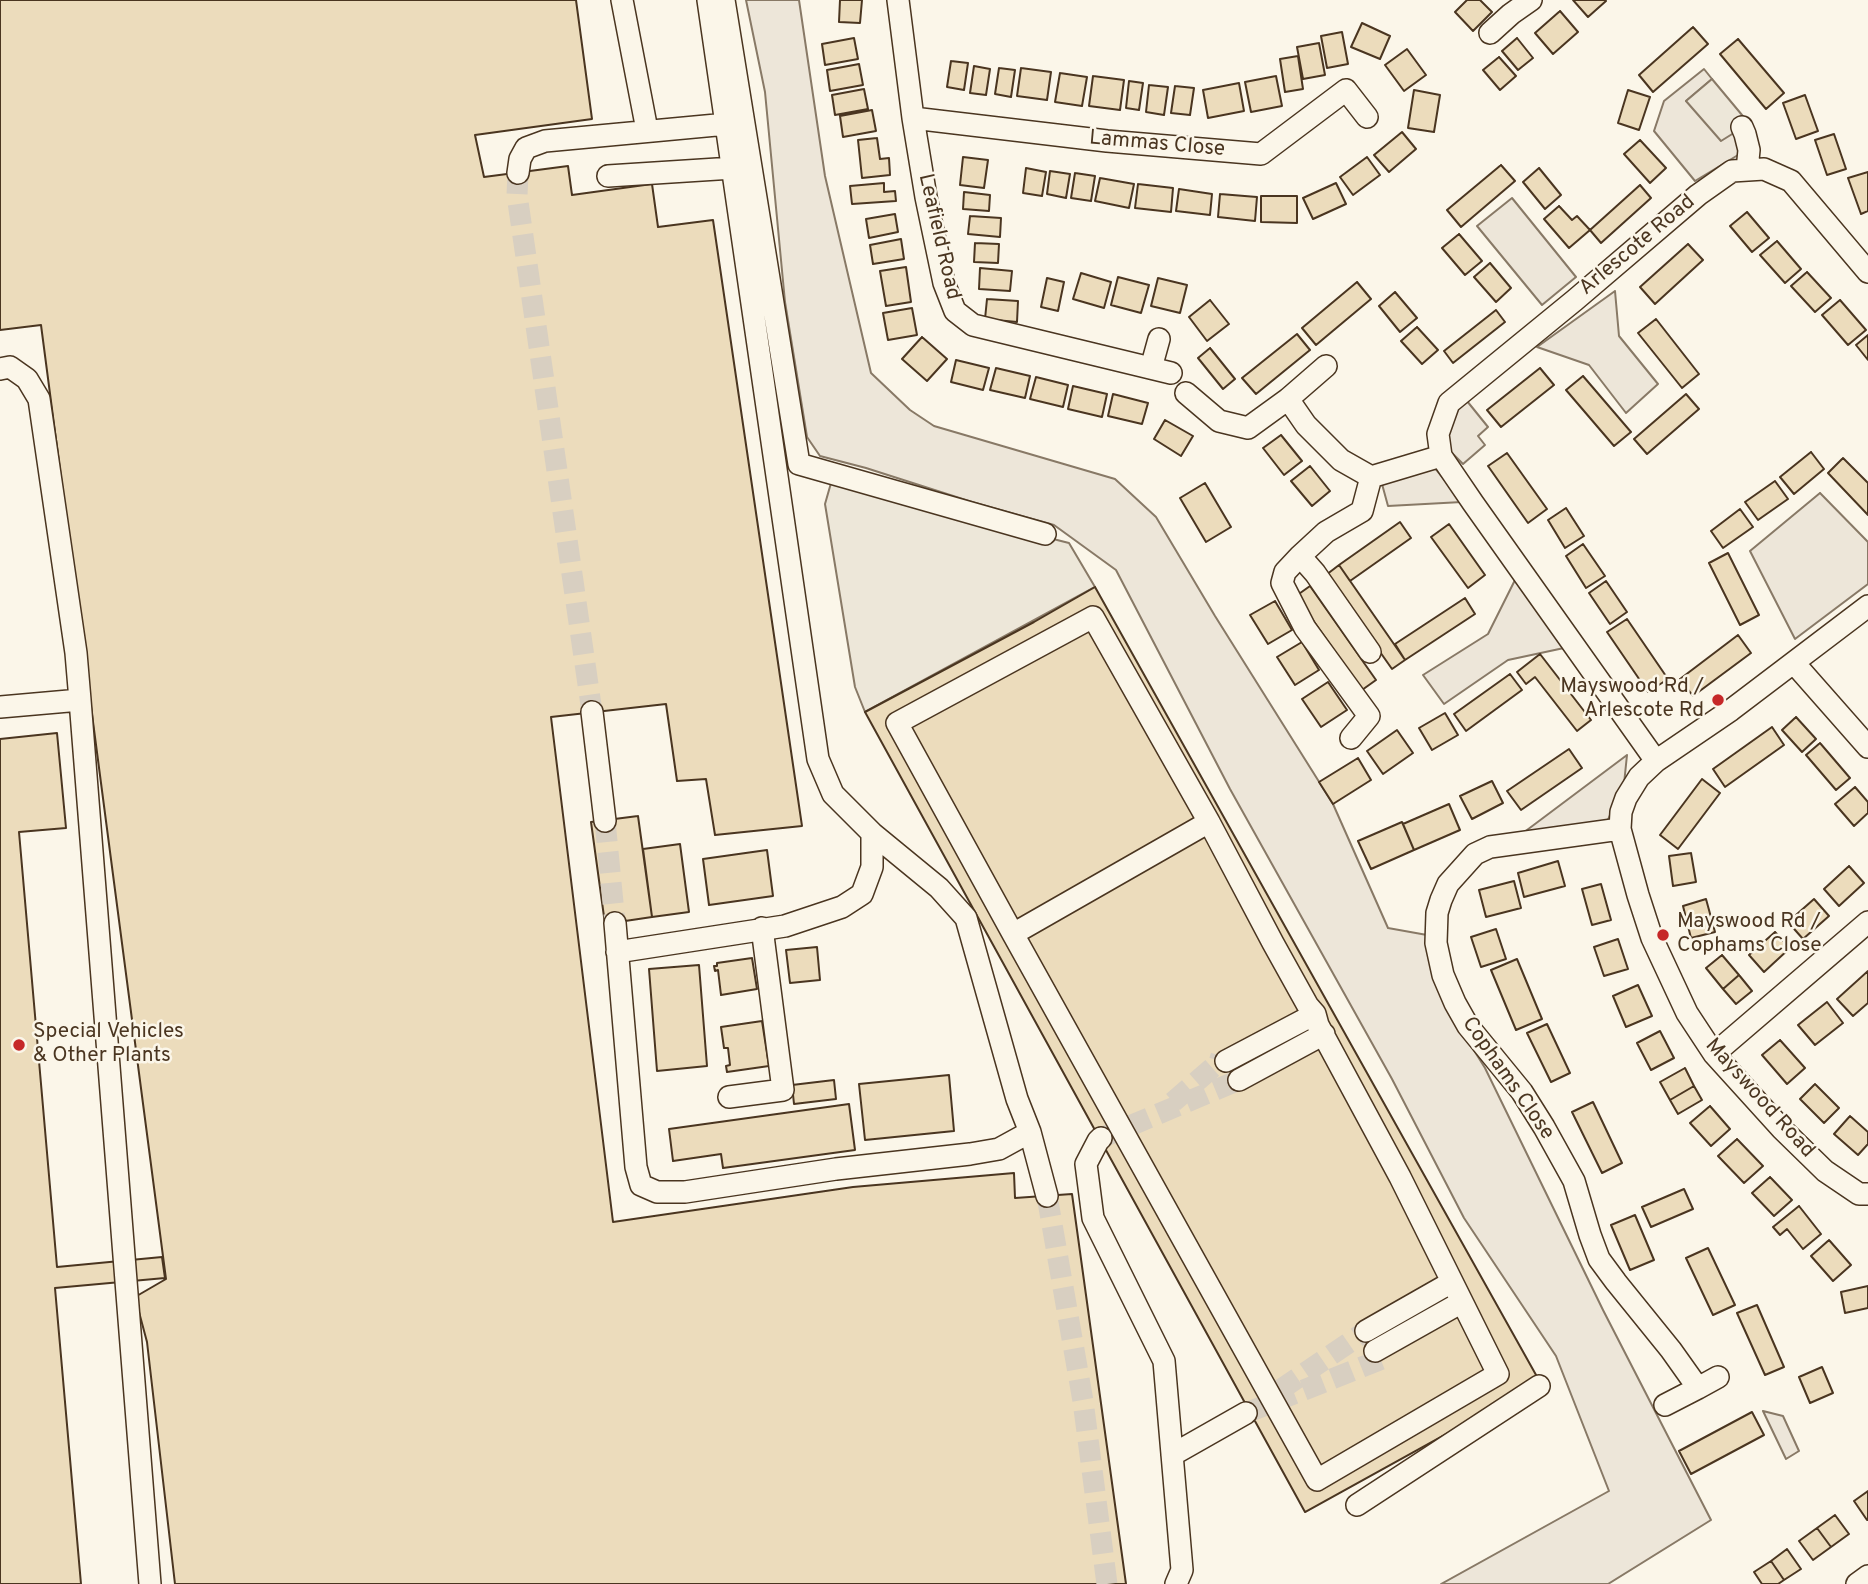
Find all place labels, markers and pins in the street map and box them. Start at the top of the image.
place label: Mayswood Rd / Arlescote Rd [1560,675,1704,725]
marker: Mayswood Rd / Arlescote Rd [1710,692,1726,708]
place label: Mayswood Rd / Cophams Close [1677,910,1822,960]
marker: Mayswood Rd / Cophams Close [1655,927,1671,943]
place label: Special Vehicles & Other Plants [33,1020,184,1070]
marker: Special Vehicles & Other Plants [11,1037,27,1053]

